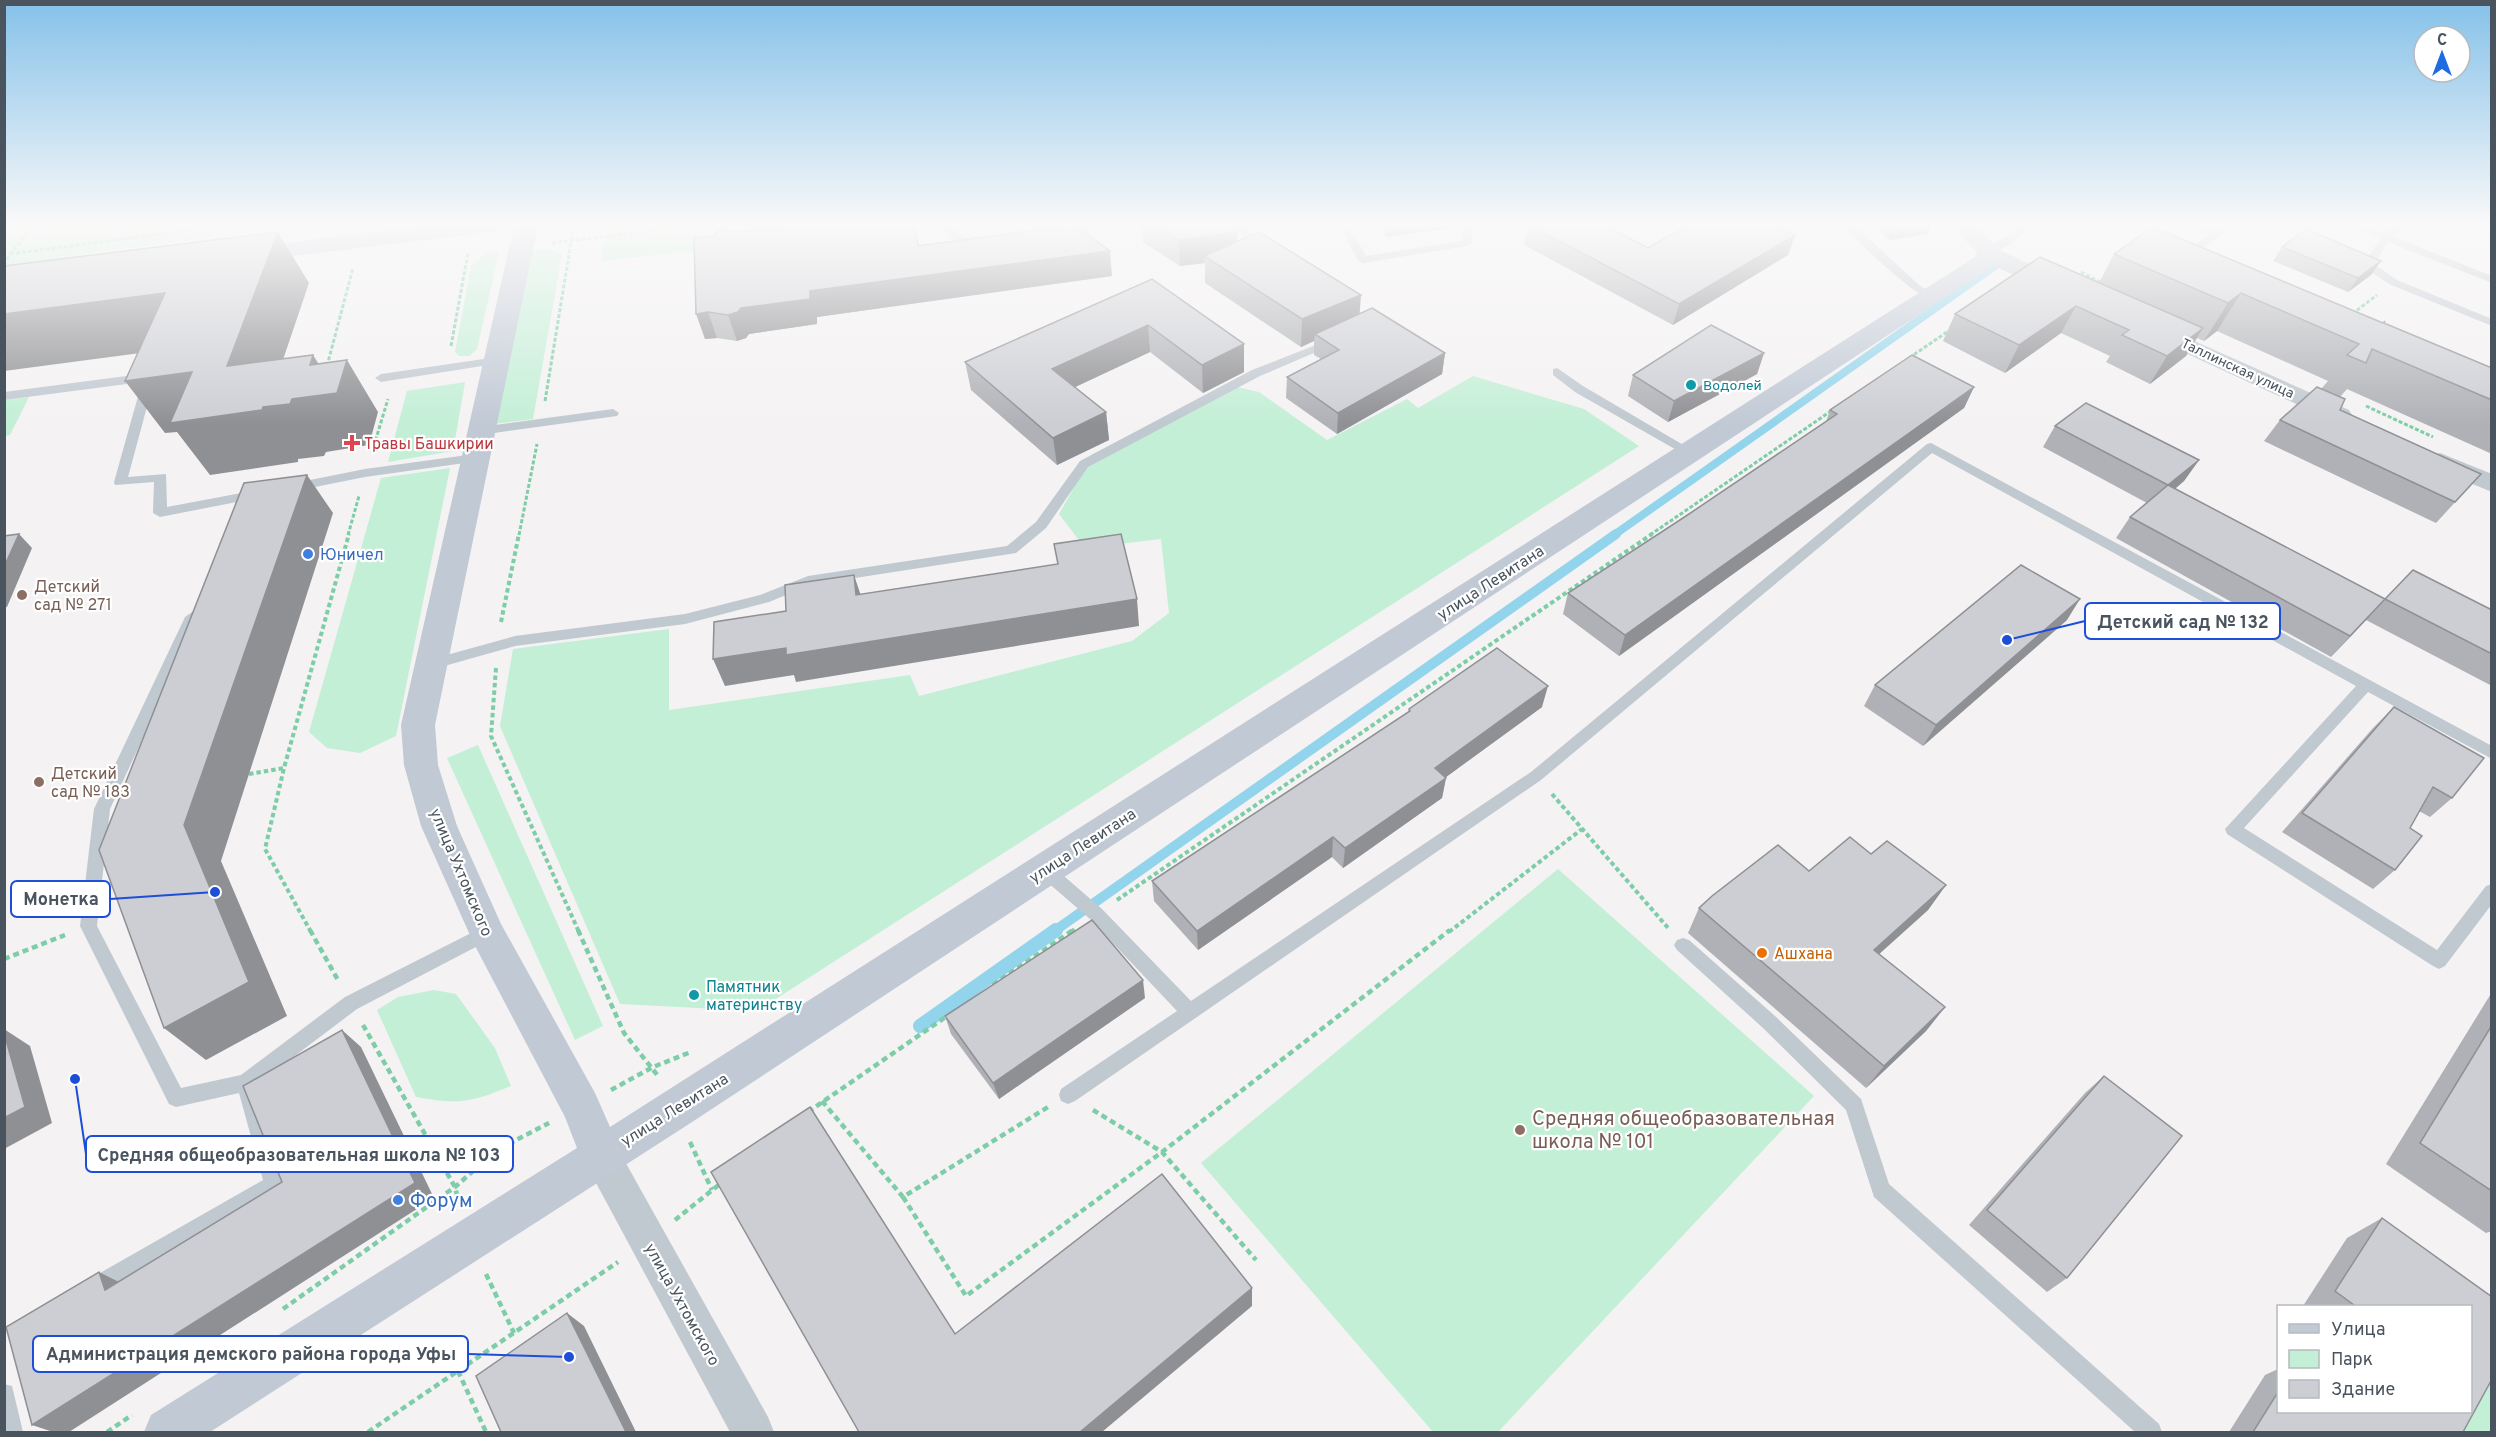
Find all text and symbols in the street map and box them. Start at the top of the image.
north arrow [2412,24,2472,84]
text: С [2437,31,2447,51]
street label: Таллинская улица [2178,336,2297,403]
marker: Водолей [1684,378,1698,392]
place label: Водолей [1703,378,1762,395]
place label: Травы Башкирии [364,435,494,455]
marker: Травы Башкирии [345,436,359,450]
street label: улица Левитана [1434,542,1548,626]
place label: Юничел [320,546,384,566]
marker: Юничел [301,547,315,561]
place label: Детский сад № 271 [34,578,112,616]
marker: Детский сад № 271 [15,588,29,602]
callout: Детский сад № 132 [2085,603,2280,639]
text: Детский сад № 132 [2097,612,2269,635]
place label: Детский сад № 183 [51,765,130,803]
marker: Детский сад № 183 [32,775,46,789]
street label: улица Левитана [1026,805,1140,889]
street label: улица Ухтомского [424,806,496,940]
callout: Монетка [11,881,110,917]
text: Монетка [23,889,99,912]
place label: Ашхана [1774,945,1833,965]
marker: Ашхана [1755,946,1769,960]
place label: Памятник материнству [706,978,802,1016]
marker: Памятник материнству [687,988,701,1002]
street label: улица Левитана [618,1070,733,1152]
place label: Средняя общеобразовательная школа № 101 [1532,1107,1835,1156]
marker: Средняя общеобразовательная школа № 101 [1513,1123,1527,1137]
callout: Средняя общеобразовательная школа № 103 [86,1136,513,1172]
text: Средняя общеобразовательная школа № 103 [98,1145,500,1168]
place label: Форум [410,1189,473,1215]
marker: Форум [391,1193,405,1207]
street label: улица Ухтомского [639,1240,723,1370]
legend [2277,1305,2472,1413]
text: Улица [2331,1319,2385,1342]
callout: Администрация демского района города Уфы [33,1336,468,1372]
text: Администрация демского района города Уфы [46,1344,456,1367]
text: Парк [2331,1349,2373,1372]
text: Здание [2331,1379,2395,1402]

